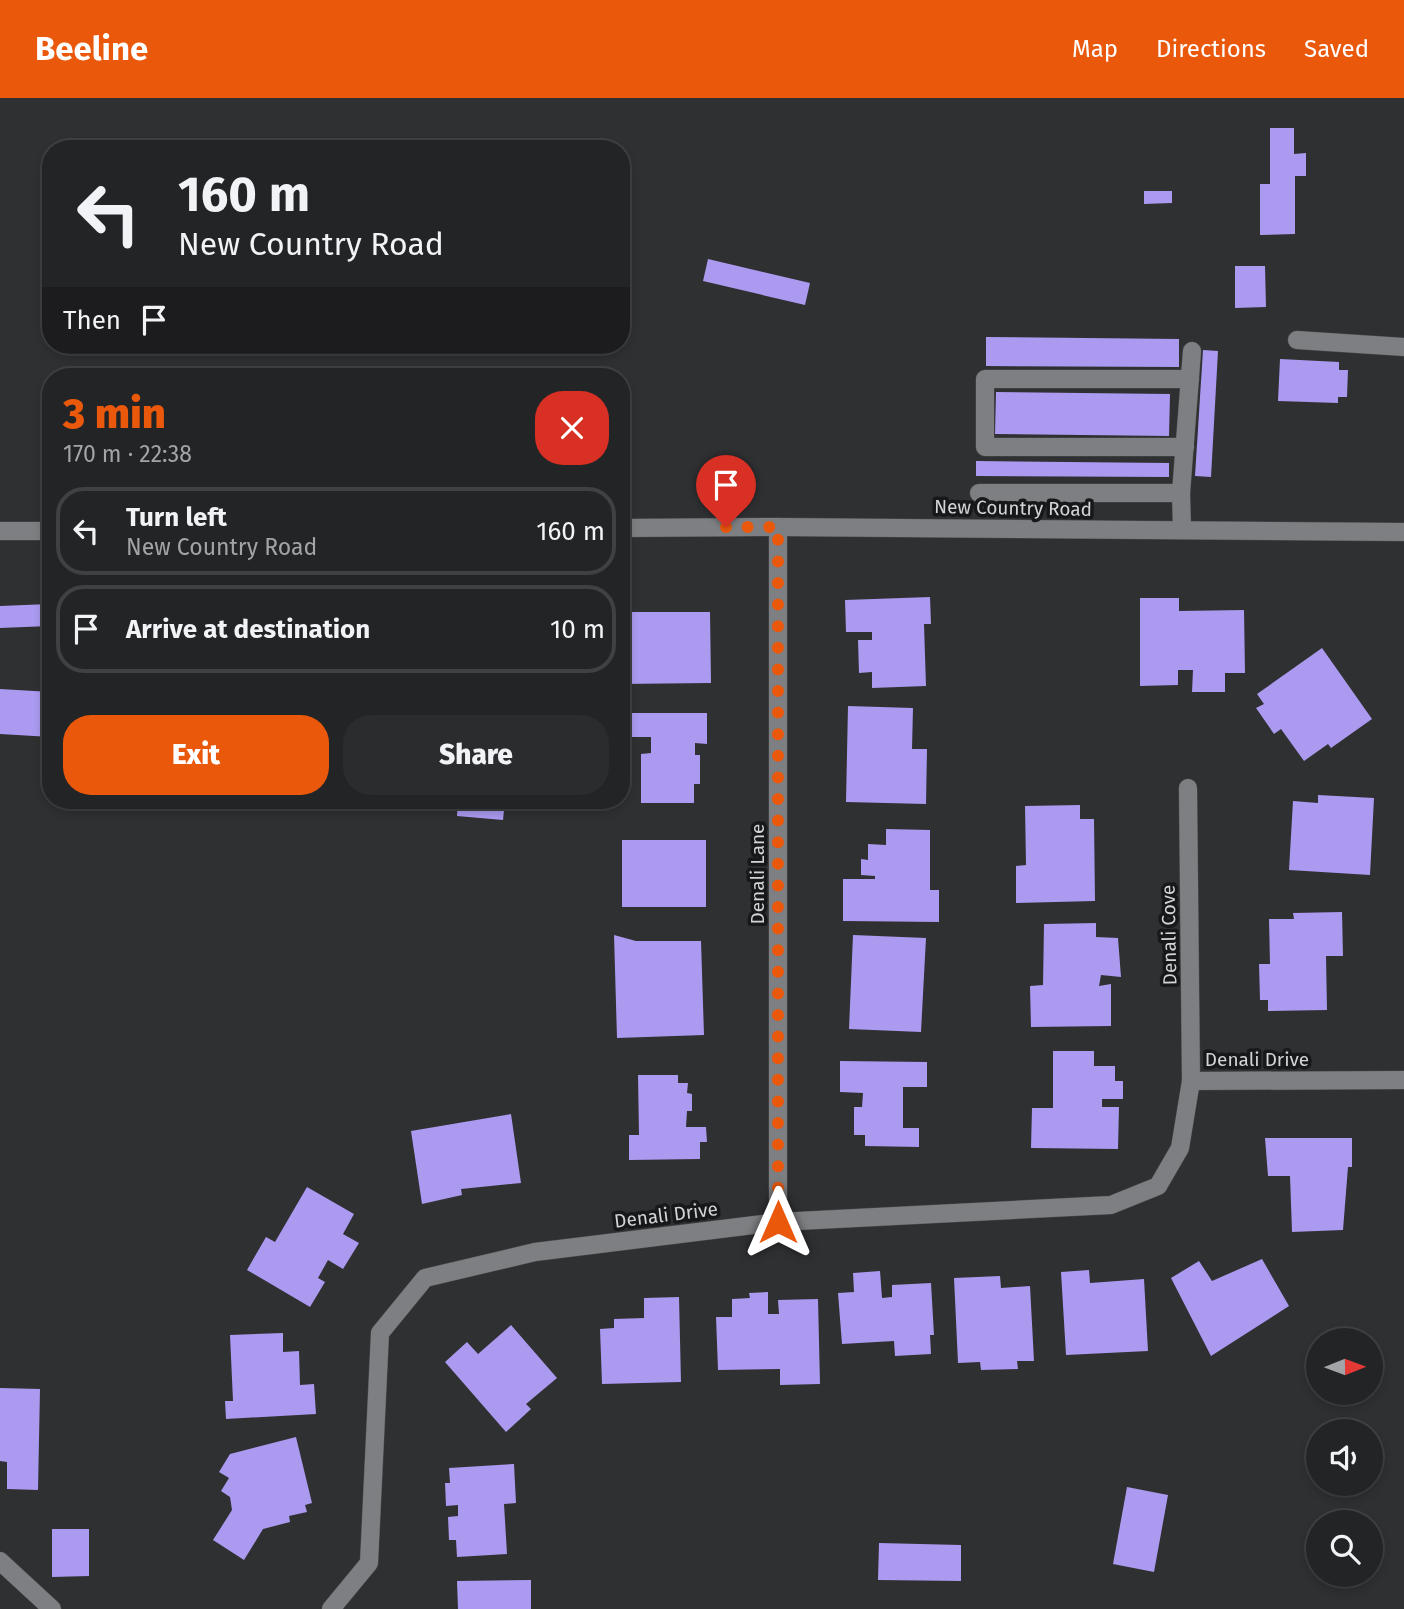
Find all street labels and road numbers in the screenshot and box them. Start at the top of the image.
street label: New Country Road [934,495,1092,521]
street label: Denali Lane [746,824,769,924]
street label: Denali Cove [1157,884,1181,986]
street label: Denali Drive [1205,1048,1309,1071]
street label: Denali Drive [613,1197,719,1233]

